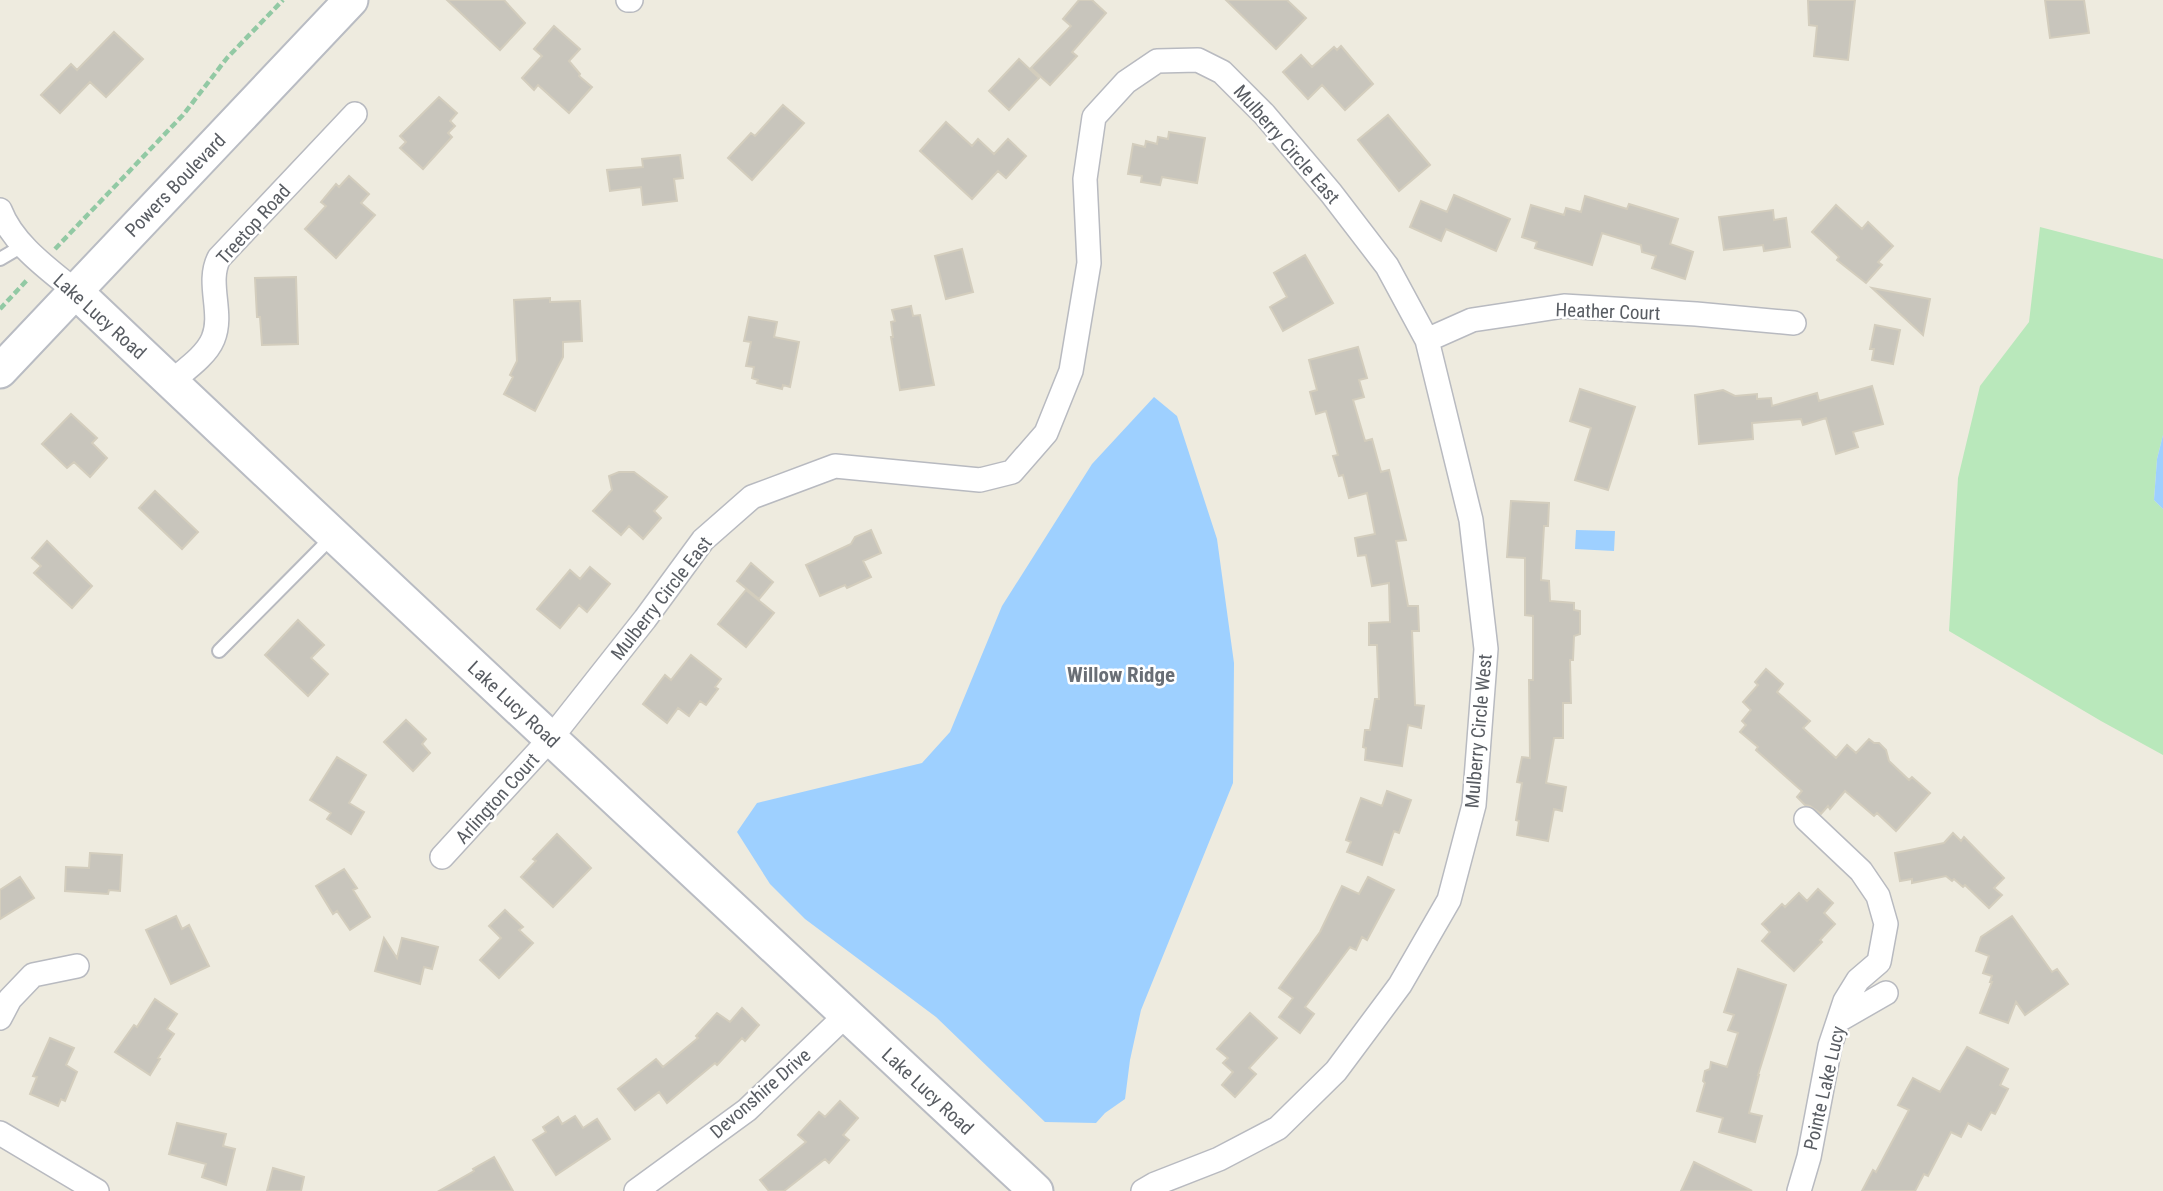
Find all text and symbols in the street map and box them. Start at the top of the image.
street label: Mulberry Circle East [1229,80,1345,209]
street label: Powers Boulevard [120,129,230,242]
street label: Treetop Road [212,180,295,269]
street label: Lake Lucy Road [49,269,151,364]
street label: Heather Court [1555,298,1661,325]
street label: Mulberry Circle East [606,532,717,665]
street label: Mulberry Circle West [1460,653,1497,809]
street label: Lake Lucy Road [463,656,564,753]
district label: Willow Ridge [1067,663,1175,687]
street label: Arlington Court [451,748,544,848]
street label: Pointe Lake Lucy [1799,1024,1850,1152]
street label: Lake Lucy Road [877,1043,978,1140]
street label: Devonshire Drive [705,1044,815,1143]

